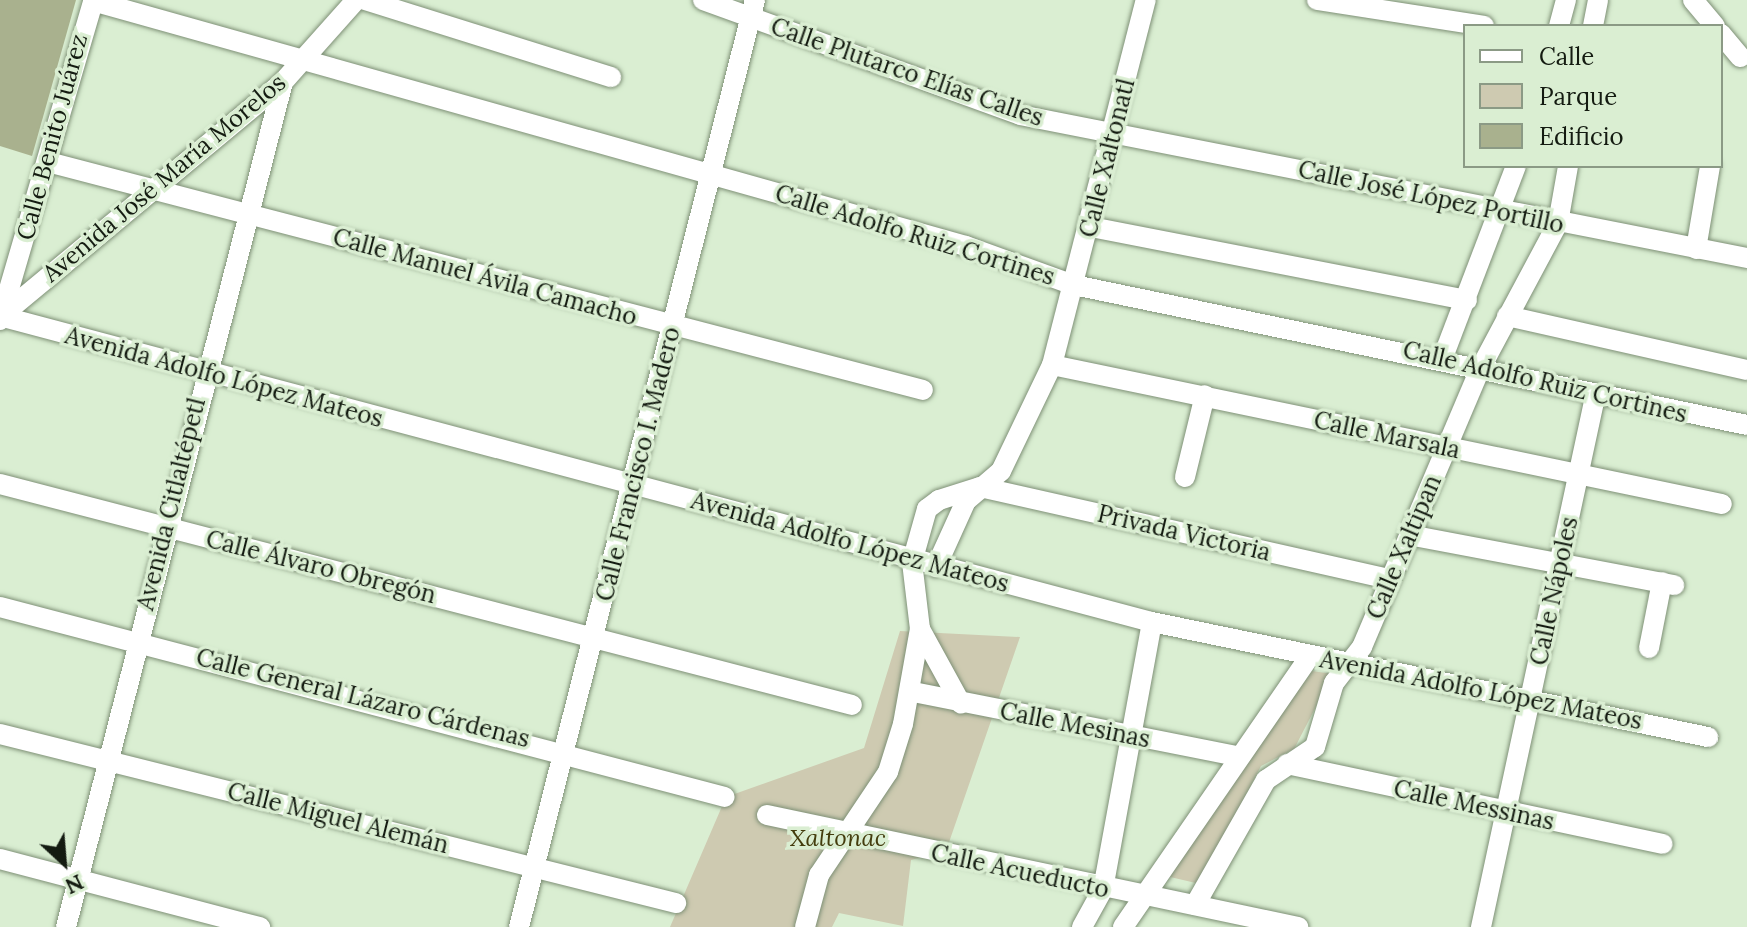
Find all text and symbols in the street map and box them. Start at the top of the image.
street label: Calle Plutarco Elías Calles [767,12,1047,132]
legend [1463,24,1723,168]
street label: Calle Benito Juárez [11,31,93,243]
text: Calle [1539,41,1594,72]
street label: Avenida José María Morelos [37,68,291,288]
street label: Calle Xaltonatl [1073,76,1141,240]
text: Parque [1539,81,1617,112]
text: Edificio [1539,121,1624,152]
street label: Calle José López Portillo [1296,155,1566,239]
street label: Calle Adolfo Ruiz Cortines [772,179,1058,291]
street label: Calle Manuel Ávila Camacho [330,223,640,331]
street label: Avenida Adolfo López Mateos [62,321,386,433]
street label: Calle Francisco I. Madero [590,324,686,604]
street label: Calle Adolfo Ruiz Cortines [1400,335,1690,429]
street label: Avenida Citlaltépetl [131,395,211,613]
street label: Calle Marsala [1311,405,1463,465]
street label: Calle Xaltipan [1361,471,1447,623]
street label: Avenida Adolfo López Mateos [688,486,1012,598]
street label: Privada Victoria [1095,499,1273,567]
street label: Calle Nápoles [1524,514,1584,668]
street label: Calle Álvaro Obregón [203,524,439,610]
street label: Calle General Lázaro Cárdenas [193,643,533,753]
street label: Avenida Adolfo López Mateos [1317,645,1645,735]
street label: Calle Mesinas [997,696,1153,754]
street label: Calle Messinas [1391,774,1557,836]
street label: Calle Miguel Alemán [225,777,451,859]
north arrow [24,823,104,903]
park label: Xaltonac [790,824,886,852]
street label: Calle Acueducto [928,838,1112,904]
text: N [61,868,88,901]

